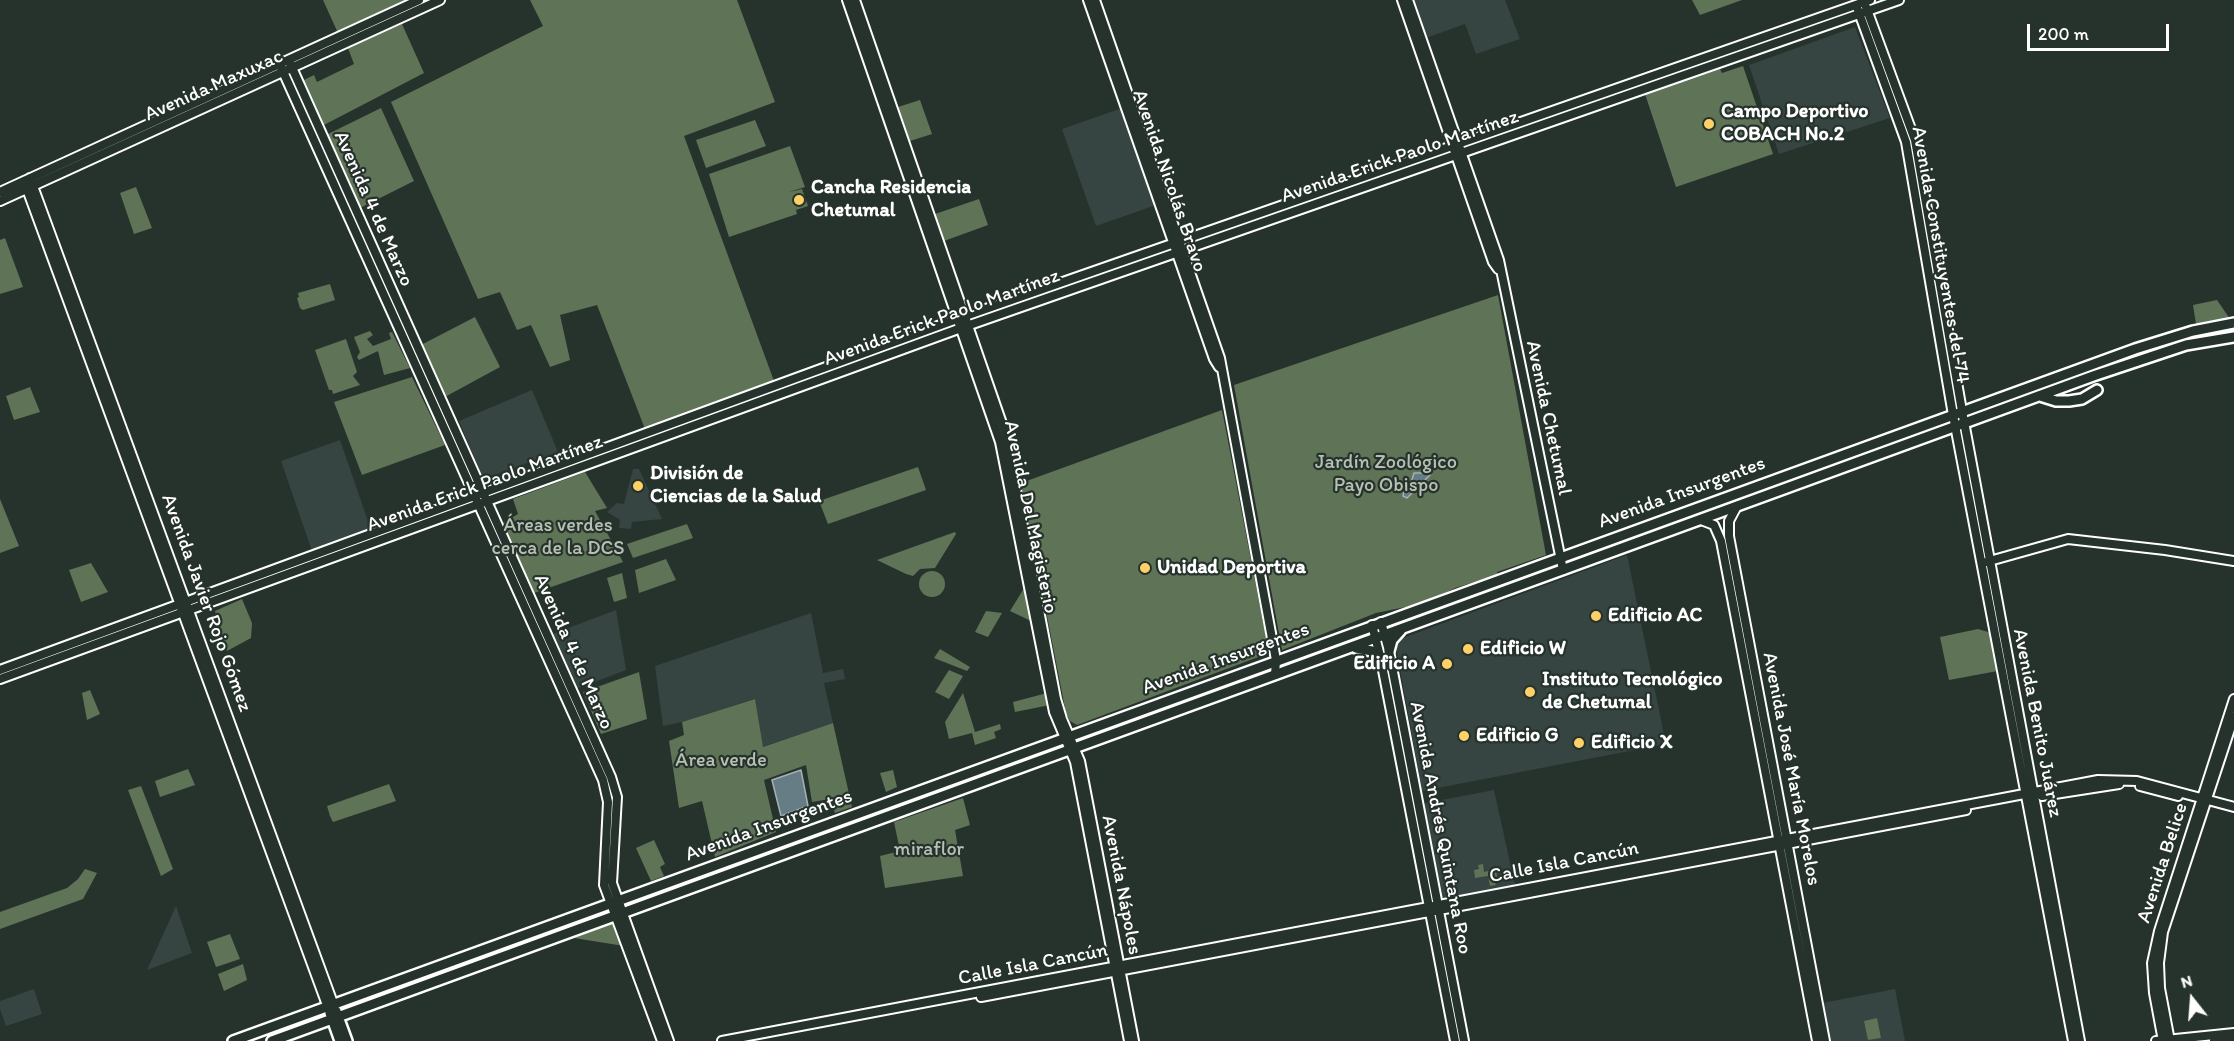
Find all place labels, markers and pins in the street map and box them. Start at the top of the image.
place label: Campo Deportivo COBACH No.2 [1721,100,1869,147]
marker: Campo Deportivo COBACH No.2 [1702,117,1716,131]
place label: Cancha Residencia Chetumal [811,176,971,223]
marker: Cancha Residencia Chetumal [792,193,806,207]
place label: División de Ciencias de la Salud [650,462,821,509]
marker: División de Ciencias de la Salud [631,479,645,493]
place label: Unidad Deportiva [1157,556,1306,580]
marker: Unidad Deportiva [1138,561,1152,575]
place label: Edificio AC [1608,604,1702,628]
marker: Edificio AC [1589,609,1603,623]
place label: Edificio W [1480,637,1566,661]
marker: Edificio W [1461,642,1475,656]
place label: Edificio A [1353,652,1435,676]
marker: Edificio A [1440,657,1454,671]
place label: Instituto Tecnológico de Chetumal [1542,668,1722,715]
marker: Instituto Tecnológico de Chetumal [1523,685,1537,699]
place label: Edificio G [1476,724,1559,748]
marker: Edificio G [1457,729,1471,743]
place label: Edificio X [1591,731,1673,755]
marker: Edificio X [1572,736,1586,750]

